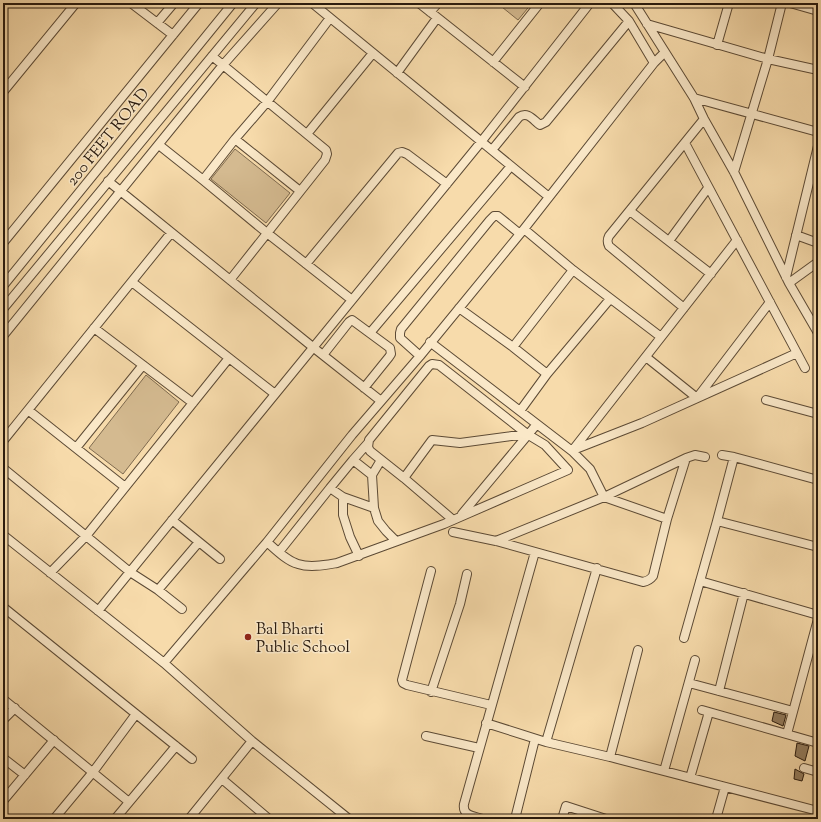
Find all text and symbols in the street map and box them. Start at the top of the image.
street label: 200 FEET ROAD [62,84,156,192]
place label: Bal Bharti Public School [256,619,350,660]
marker: Bal Bharti Public School [243,632,253,642]

